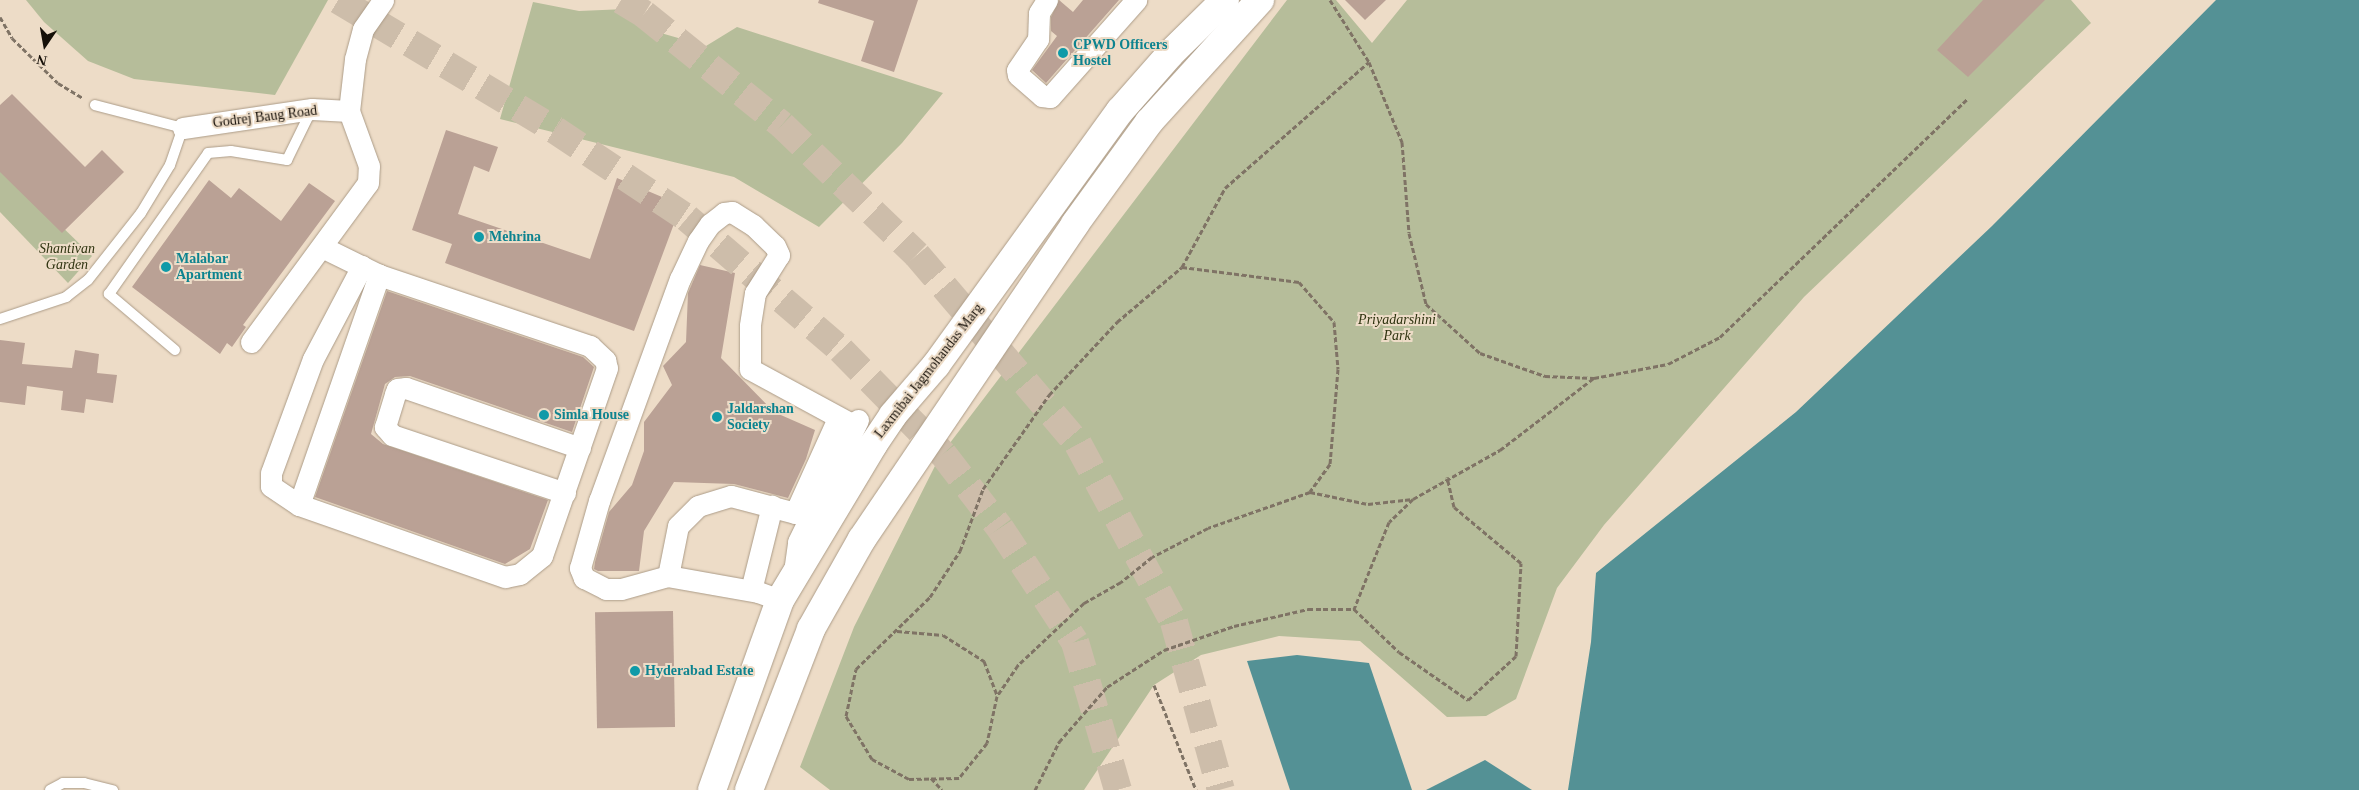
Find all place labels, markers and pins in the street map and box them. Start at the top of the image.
place label: CPWD Officers Hostel [1073,37,1167,70]
marker: CPWD Officers Hostel [1057,47,1069,59]
place label: Mehrina [489,229,541,245]
marker: Mehrina [473,231,485,243]
place label: Malabar Apartment [176,251,242,284]
marker: Malabar Apartment [160,261,172,273]
place label: Jaldarshan Society [727,401,794,434]
place label: Simla House [554,407,629,423]
marker: Simla House [538,409,550,421]
marker: Jaldarshan Society [711,411,723,423]
place label: Hyderabad Estate [645,663,754,679]
marker: Hyderabad Estate [629,665,641,677]

